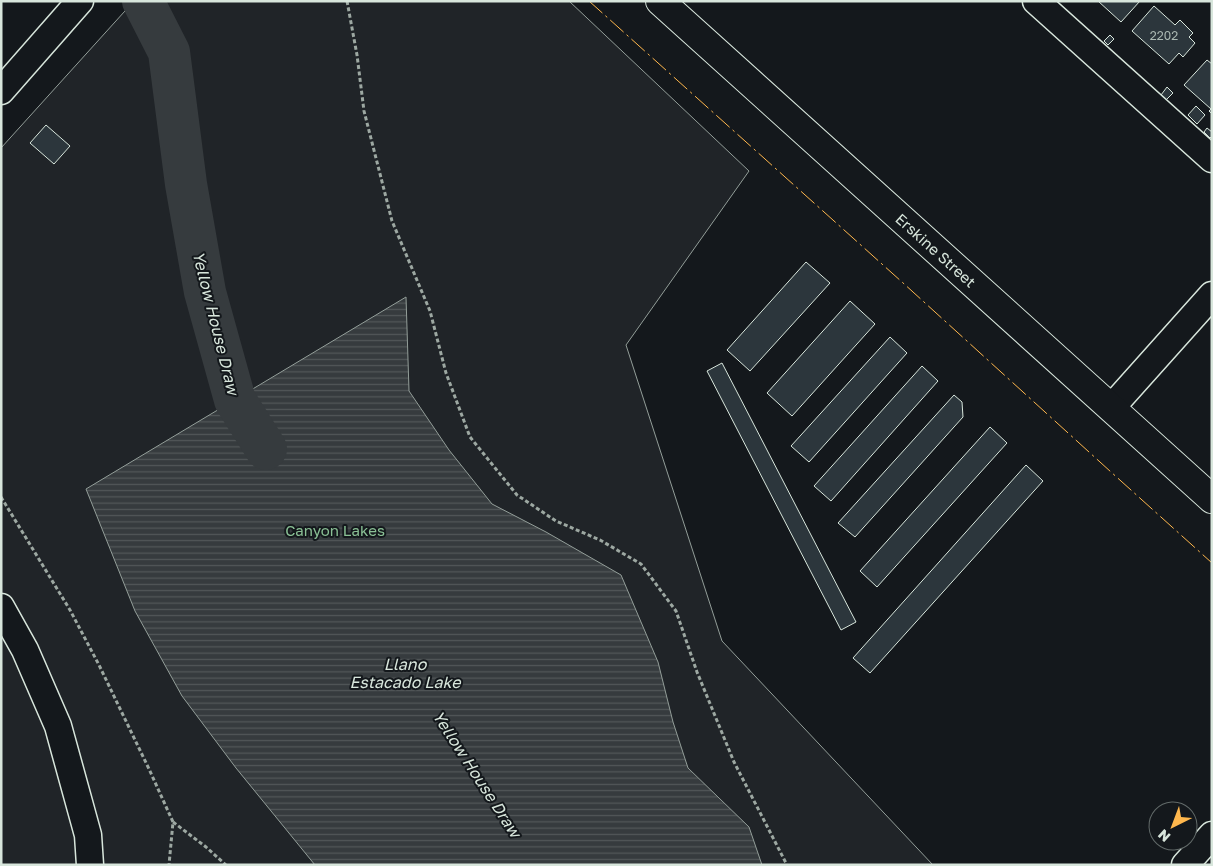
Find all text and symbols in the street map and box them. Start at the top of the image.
house number: 2202 [1150,28,1178,43]
street label: Erskine Street [892,209,980,291]
water label: Yellow House Draw [189,249,244,399]
park label: Canyon Lakes [285,521,385,539]
water label: Llano Estacado Lake [349,654,462,692]
water label: Yellow House Draw [429,707,527,843]
north arrow [1148,801,1198,851]
text: N [1154,826,1174,846]

